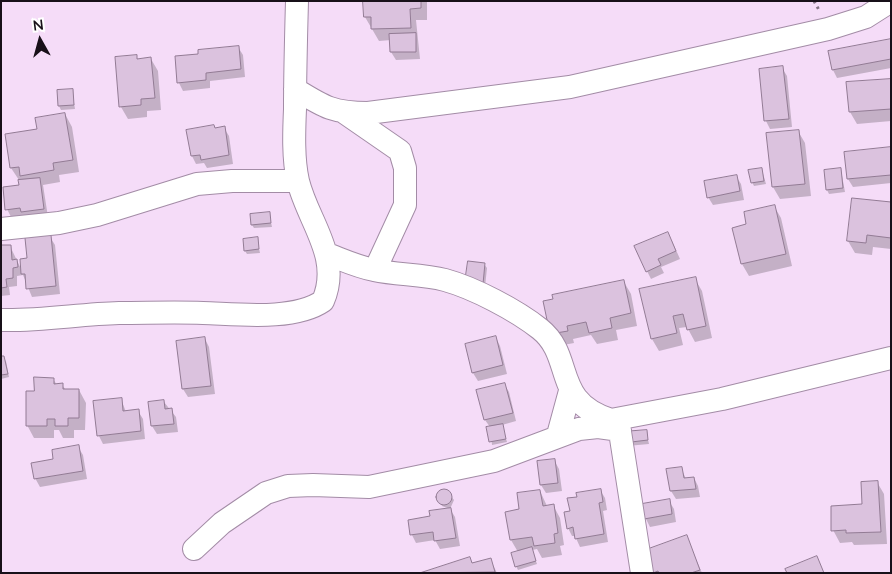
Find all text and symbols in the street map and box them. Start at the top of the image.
north arrow [15,15,65,65]
text: N [32,16,44,34]

